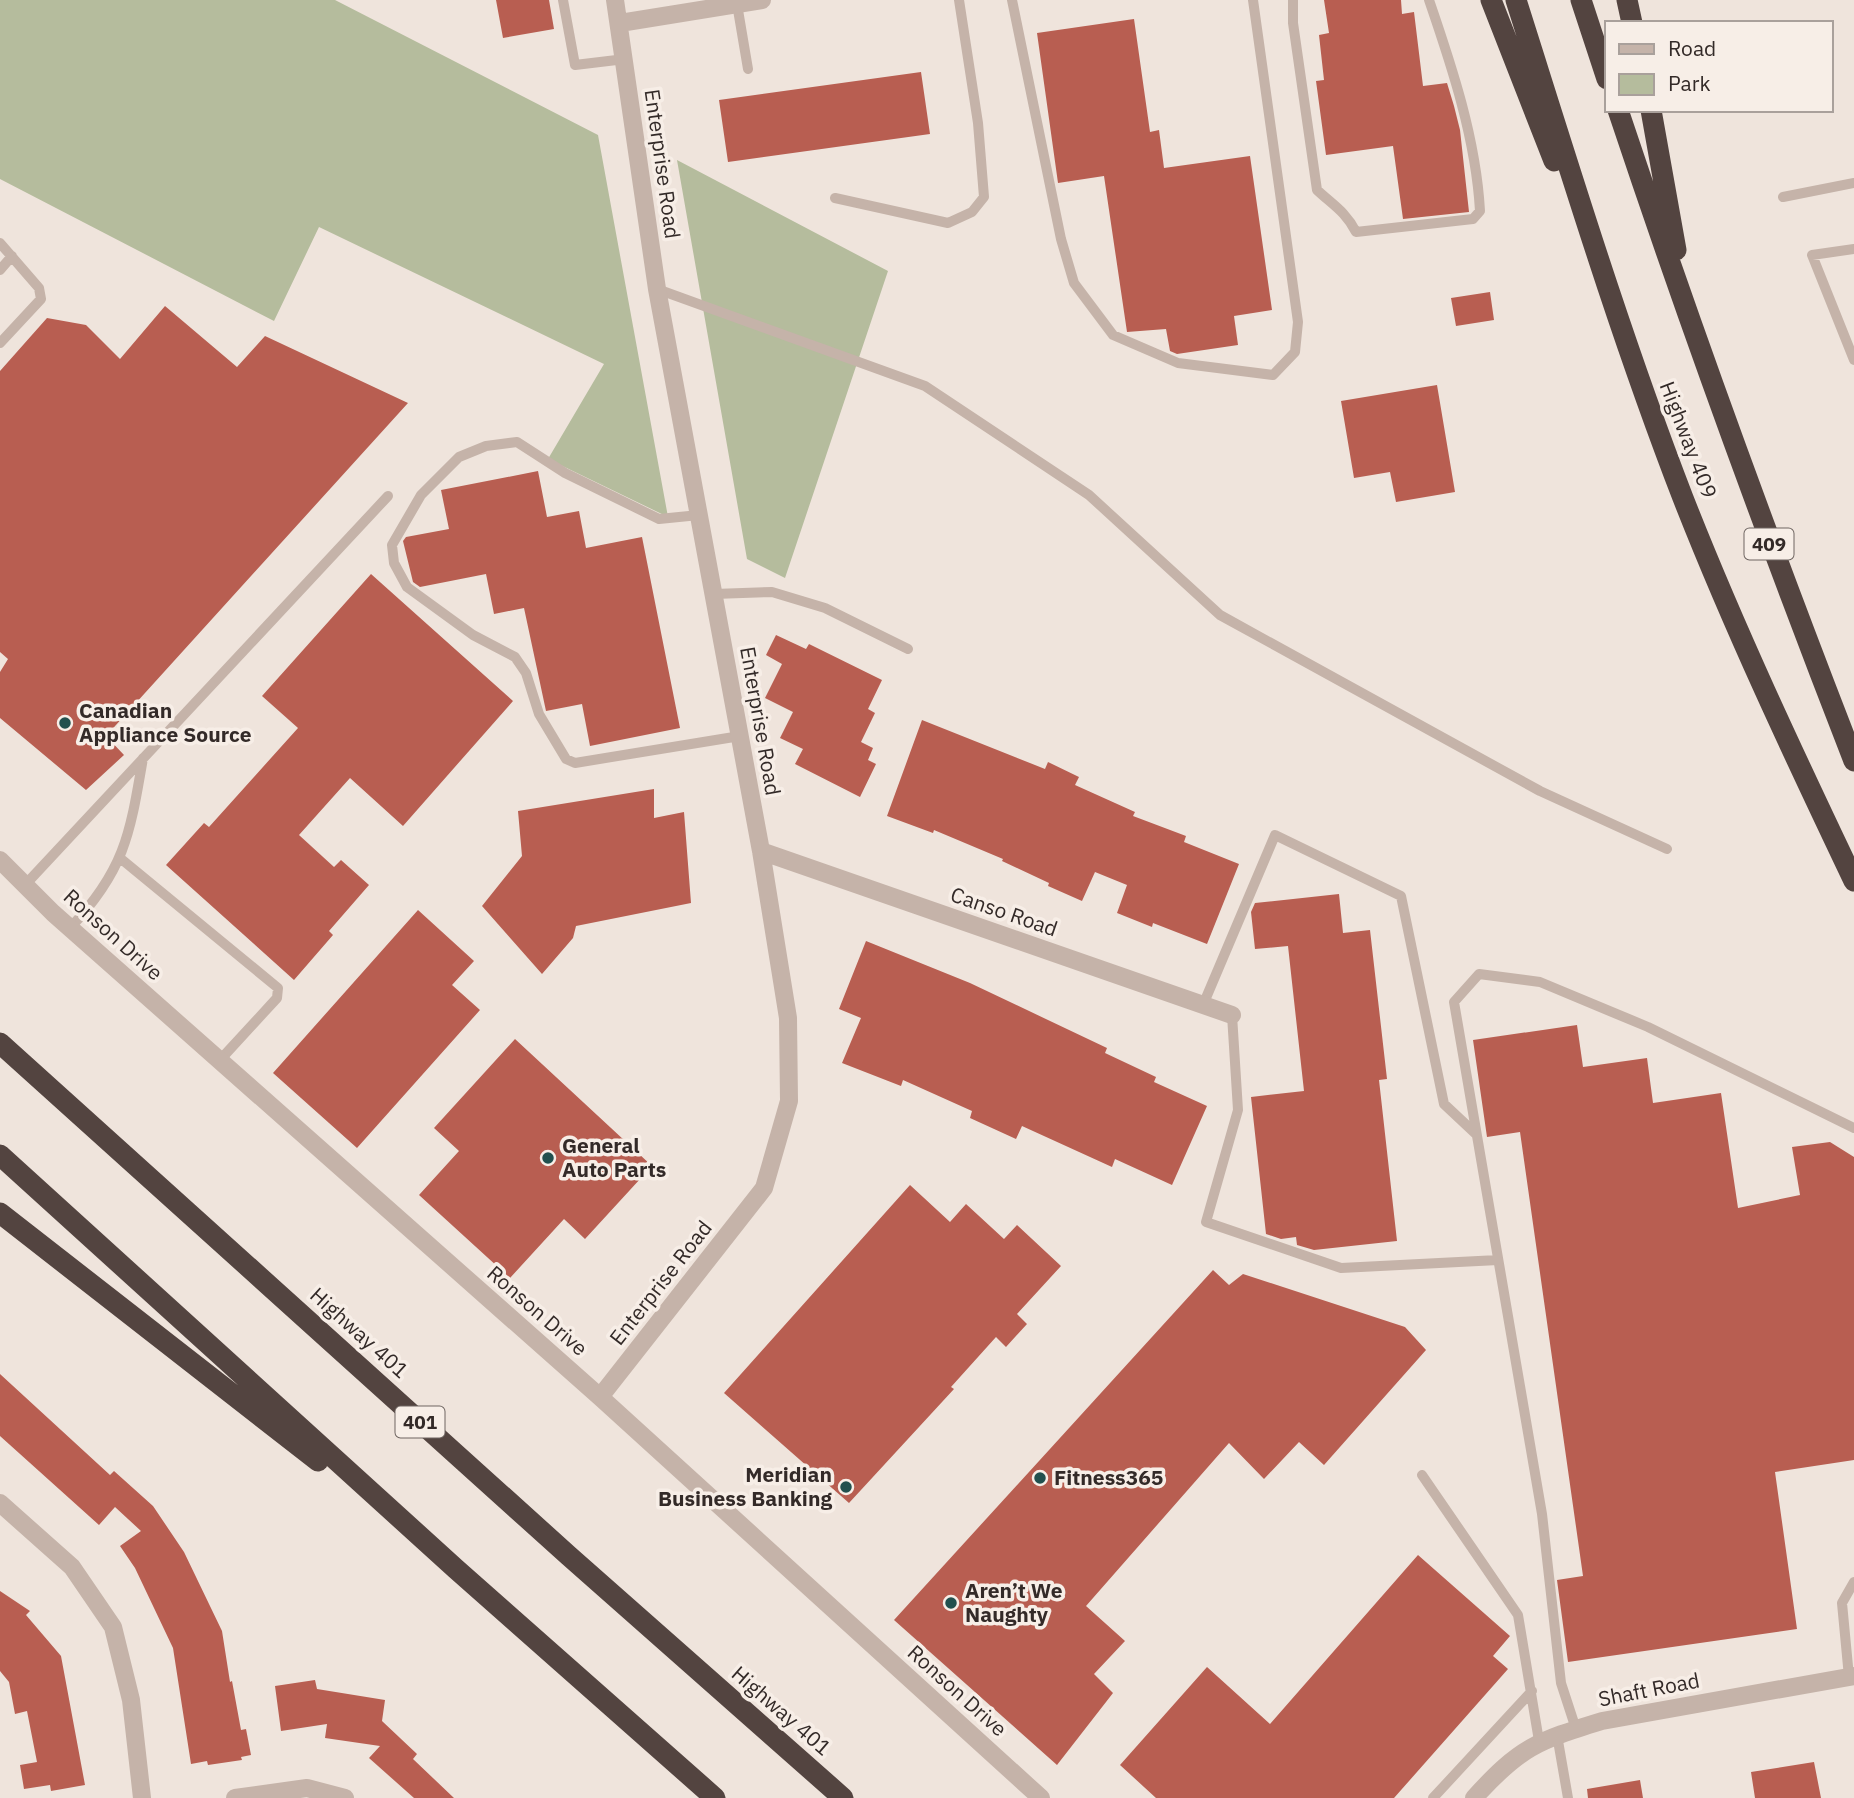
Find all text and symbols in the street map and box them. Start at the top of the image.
legend [1605,21,1833,112]
text: Road [1668,34,1716,62]
text: Park [1668,69,1711,97]
street label: Enterprise Road [639,87,687,240]
street label: Highway 409 [1654,377,1724,502]
road number: 409 [1744,528,1794,559]
street label: Enterprise Road [734,644,788,798]
place label: Canadian Appliance Source [79,696,252,748]
marker: Canadian Appliance Source [57,715,73,731]
street label: Canso Road [947,880,1062,942]
street label: Ronson Drive [58,882,169,986]
place label: General Auto Parts [562,1131,666,1183]
marker: General Auto Parts [540,1150,556,1166]
street label: Enterprise Road [603,1214,718,1350]
street label: Ronson Drive [482,1259,594,1362]
street label: Highway 401 [304,1281,415,1384]
road number: 401 [396,1406,444,1438]
place label: Meridian Business Banking [658,1460,832,1512]
place label: Fitness365 [1054,1463,1163,1491]
marker: Fitness365 [1032,1470,1048,1486]
marker: Meridian Business Banking [838,1479,854,1495]
place label: Aren’t We Naughty [965,1576,1063,1628]
marker: Aren’t We Naughty [943,1595,959,1611]
street label: Ronson Drive [902,1638,1013,1742]
street label: Highway 401 [726,1659,837,1761]
street label: Shaft Road [1596,1665,1702,1713]

